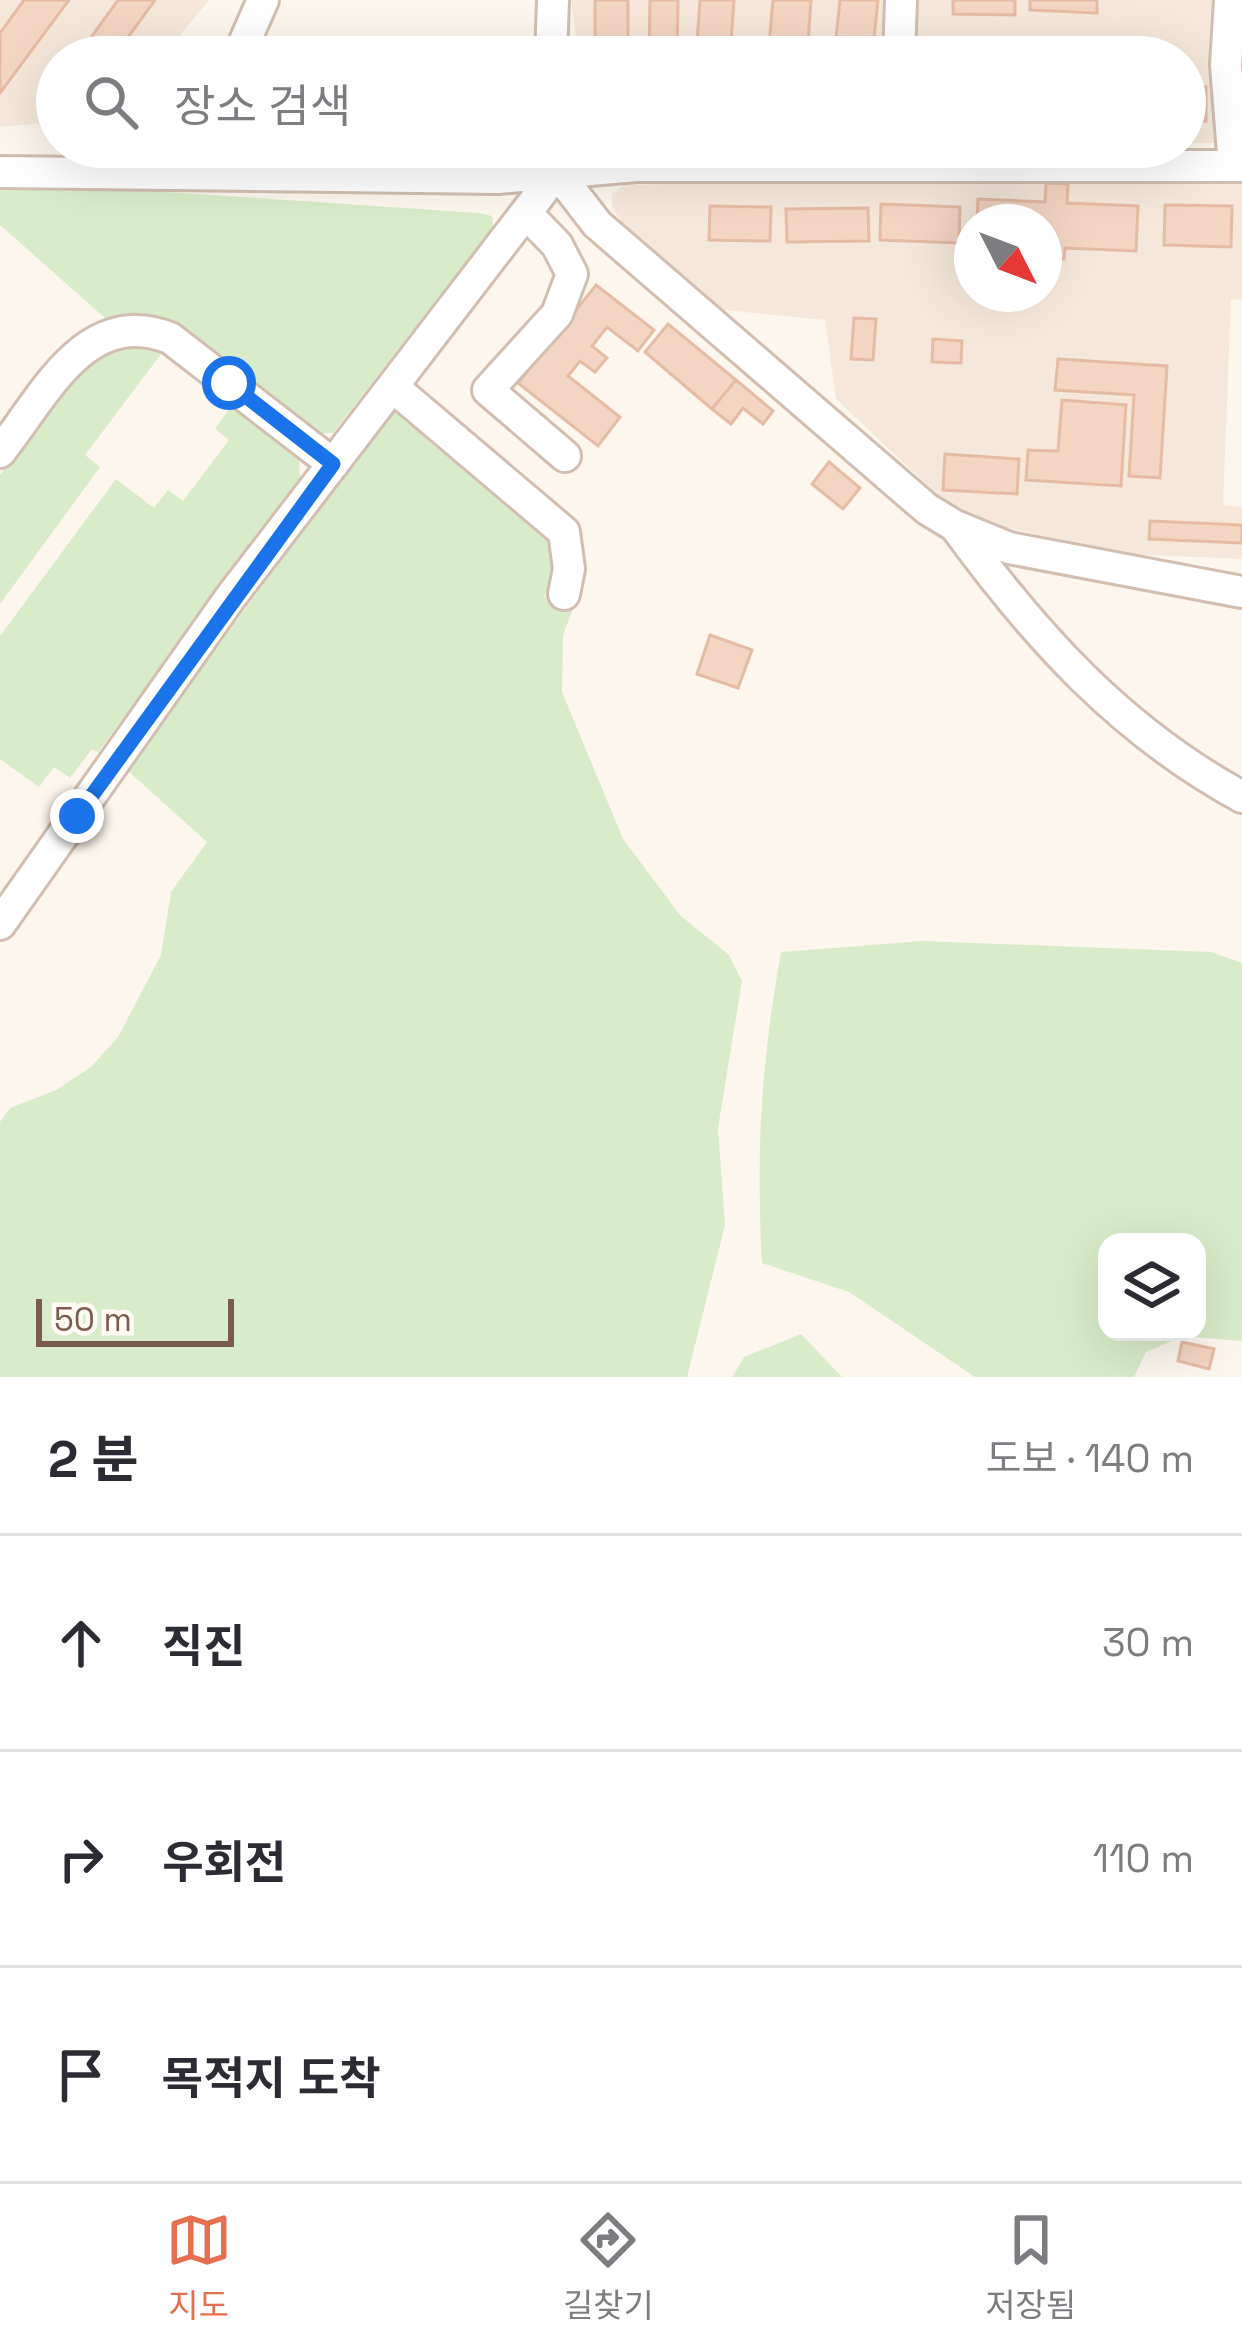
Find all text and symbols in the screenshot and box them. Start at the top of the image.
search box [36,36,1206,168]
icon: search [78,69,144,135]
text: 장소 검색 [174,78,351,135]
north arrow [954,204,1062,312]
route start [202,356,256,410]
route end [50,789,104,843]
map controls [1098,1233,1206,1341]
button: layers [1098,1233,1206,1341]
scale bar [36,1293,234,1346]
text: 50 m [54,1299,132,1341]
text: 2 분 [48,1427,138,1492]
text: 도보 · 140 m [986,1434,1194,1483]
icon: ahead [48,1610,114,1676]
text: 직진 [162,1618,245,1675]
text: 30 m [1102,1618,1194,1667]
icon: right [48,1826,114,1892]
text: 우회전 [162,1834,286,1891]
text: 110 m [1093,1834,1194,1883]
icon: arrive [48,2042,114,2108]
text: 목적지 도착 [162,2050,380,2107]
tab: 지도 [166,2207,232,2327]
tab: 길찾기 [563,2207,654,2327]
tab: 저장됨 [985,2207,1076,2327]

